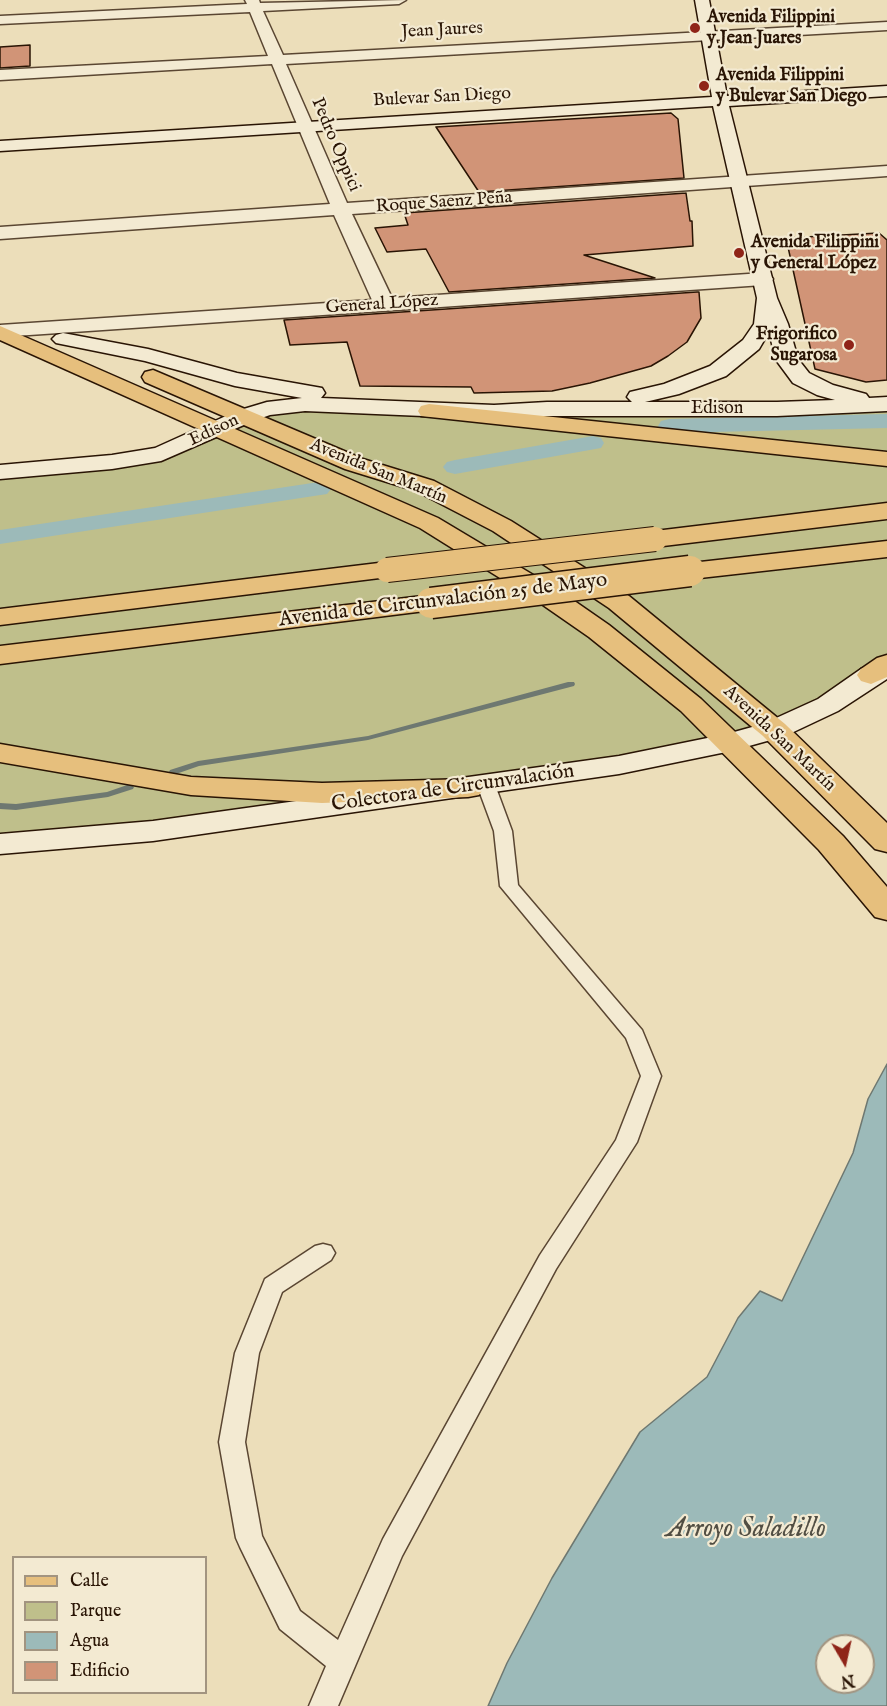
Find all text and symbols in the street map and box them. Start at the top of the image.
place label: Avenida Filippini y Jean Juares [707,7,835,50]
street label: Jean Jaures [401,18,483,44]
marker: Avenida Filippini y Jean Juares [688,21,702,35]
place label: Avenida Filippini y Bulevar San Diego [716,65,867,107]
marker: Avenida Filippini y Bulevar San Diego [697,79,711,93]
street label: Bulevar San Diego [373,84,511,112]
street label: Pedro Oppici [306,95,364,195]
street label: Roque Saenz Peña [375,187,513,219]
place label: Avenida Filippini y General López [751,232,879,274]
marker: Avenida Filippini y General López [732,246,746,260]
street label: General López [325,290,439,320]
place label: Frigorifico Sugarosa [756,324,837,366]
marker: Frigorifico Sugarosa [842,338,856,352]
street label: Edison [691,398,743,420]
street label: Edison [186,410,242,452]
street label: Avenida San Martín [306,435,450,509]
street label: Avenida de Circunvalación 25 de Mayo [277,568,609,634]
street label: Avenida San Martín [718,681,840,797]
street label: Colectora de Circunvalación [330,759,576,819]
water label: Arroyo Saladillo [666,1514,826,1546]
legend [12,1556,207,1694]
text: Calle [70,1570,109,1593]
text: Parque [70,1600,121,1623]
text: Agua [70,1630,109,1653]
north arrow [815,1634,875,1694]
text: Edificio [70,1660,130,1683]
text: N [839,1669,856,1691]

